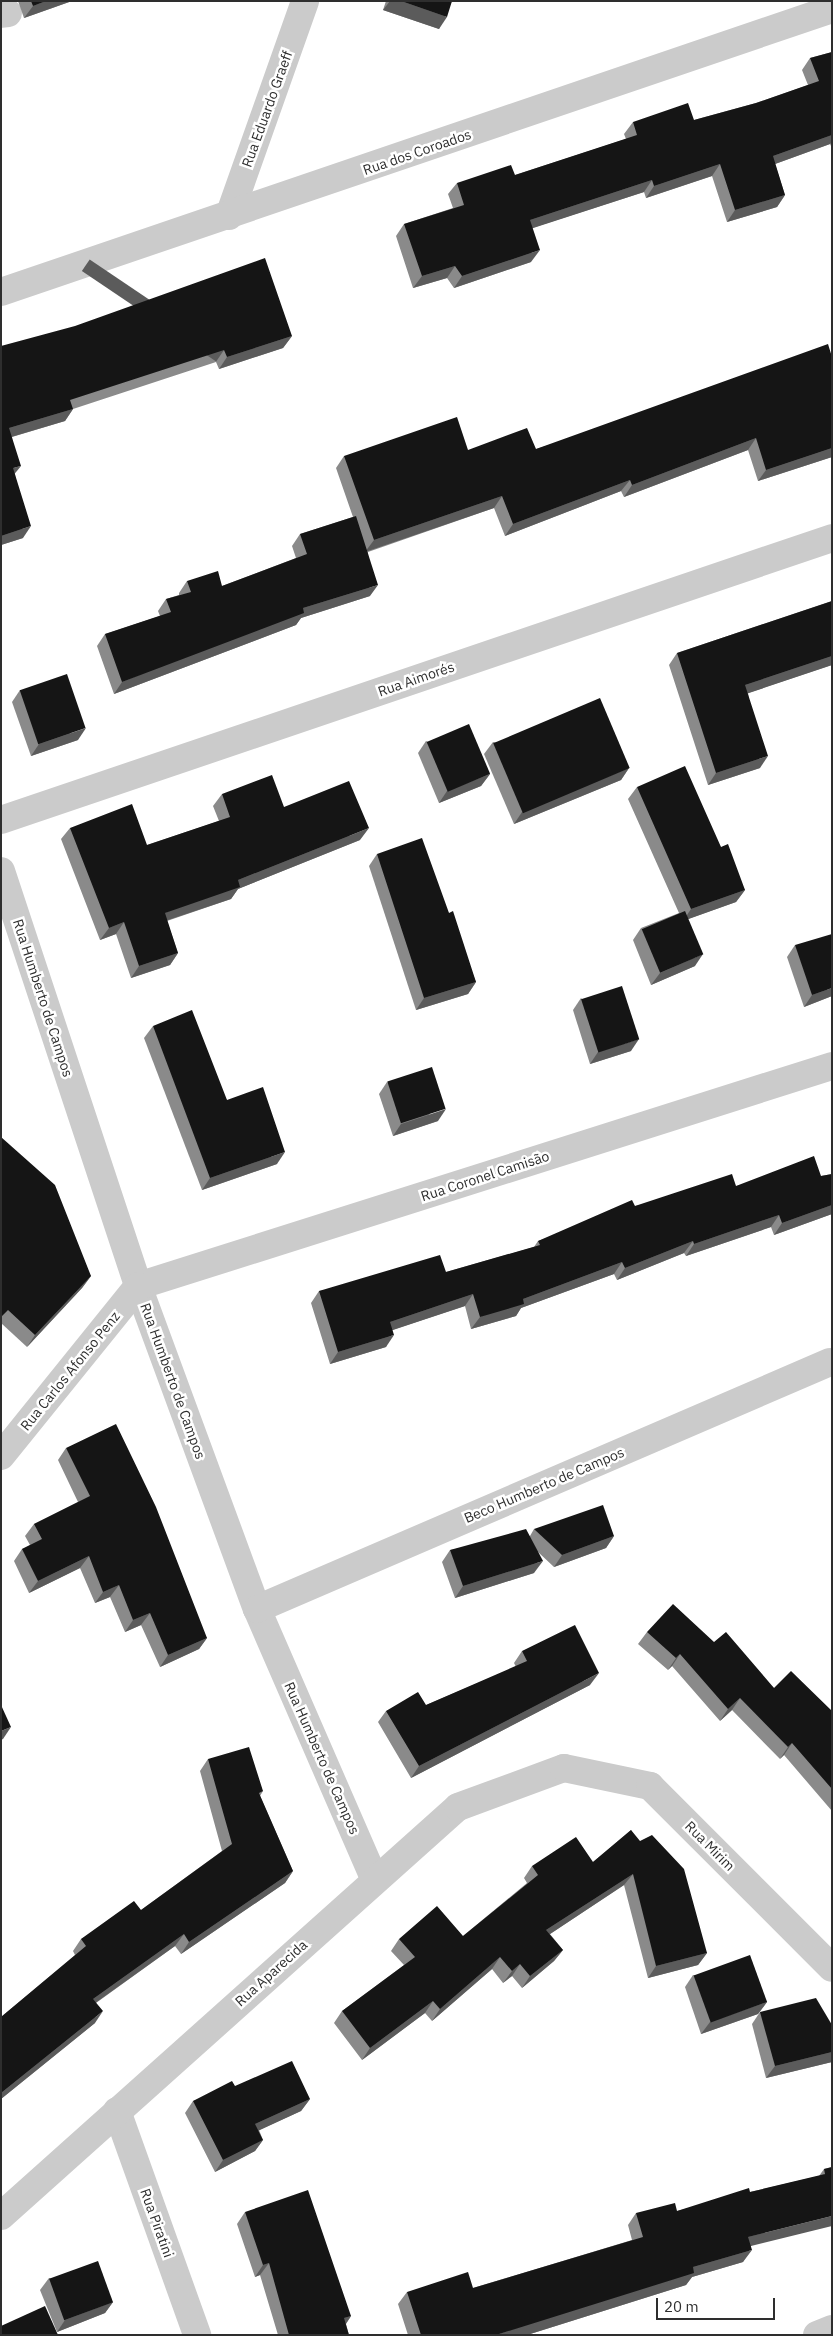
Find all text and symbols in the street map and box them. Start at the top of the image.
street label: Rua Eduardo Graeff [238,49,296,169]
street label: Rua dos Coroados [361,126,473,178]
street label: Rua Aimorés [376,658,456,700]
street label: Rua Humberto de Campos [10,917,76,1079]
street label: Rua Coronel Camisão [419,1147,551,1205]
street label: Rua Humberto de Campos [137,1301,209,1461]
street label: Rua Carlos Afonso Penz [17,1308,123,1434]
street label: Beco Humberto de Campos [461,1444,627,1526]
street label: Rua Humberto de Campos [281,1679,363,1837]
street label: Rua Mirim [682,1818,738,1874]
street label: Rua Aparecida [232,1936,310,2010]
street label: Rua Piratini [137,2186,177,2260]
scale bar [658,2288,777,2320]
text: 20 m [664,2297,699,2316]

